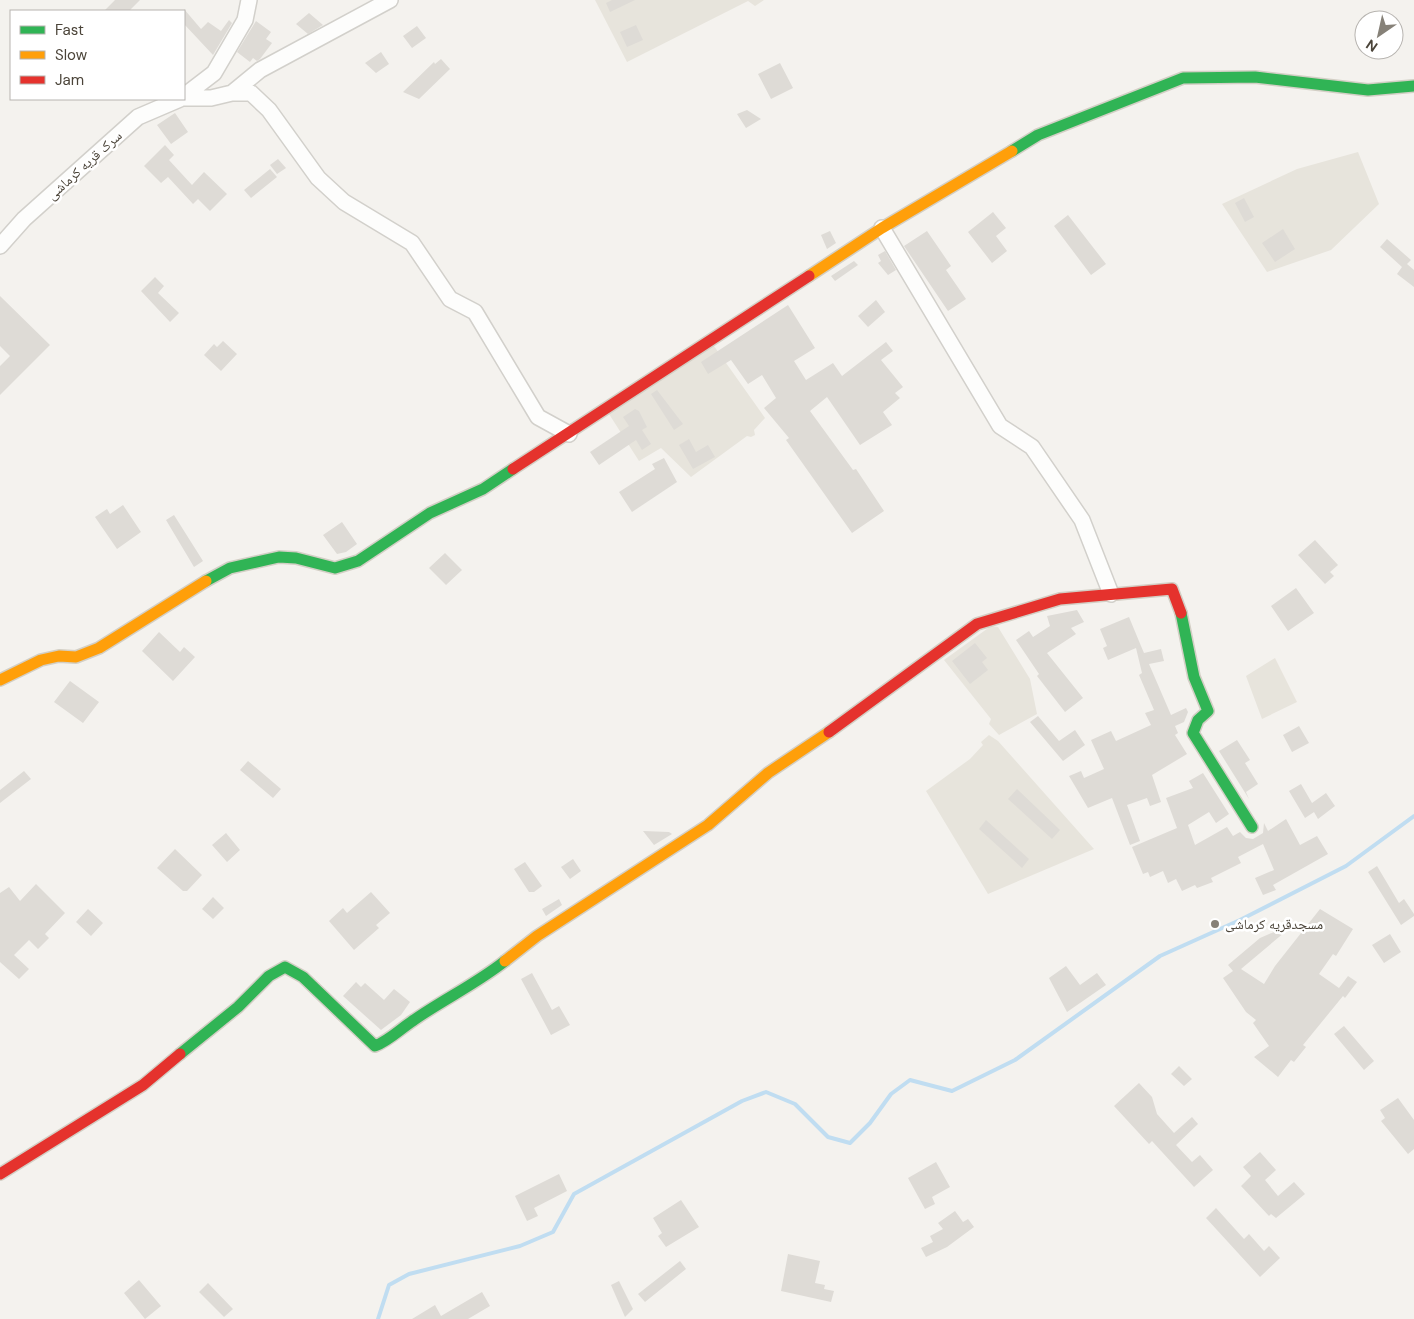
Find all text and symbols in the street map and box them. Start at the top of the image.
legend [10,10,185,100]
north arrow [1354,10,1404,60]
text: Fast [55,20,84,40]
text: N [1362,35,1381,56]
text: Slow [55,45,88,65]
text: Jam [55,70,84,90]
street label: سرک قریه کرماشی [43,126,125,204]
place label: مسجدقریه کرماشی [1225,915,1323,933]
marker: مسجدقریه کرماشی [1209,918,1221,930]

